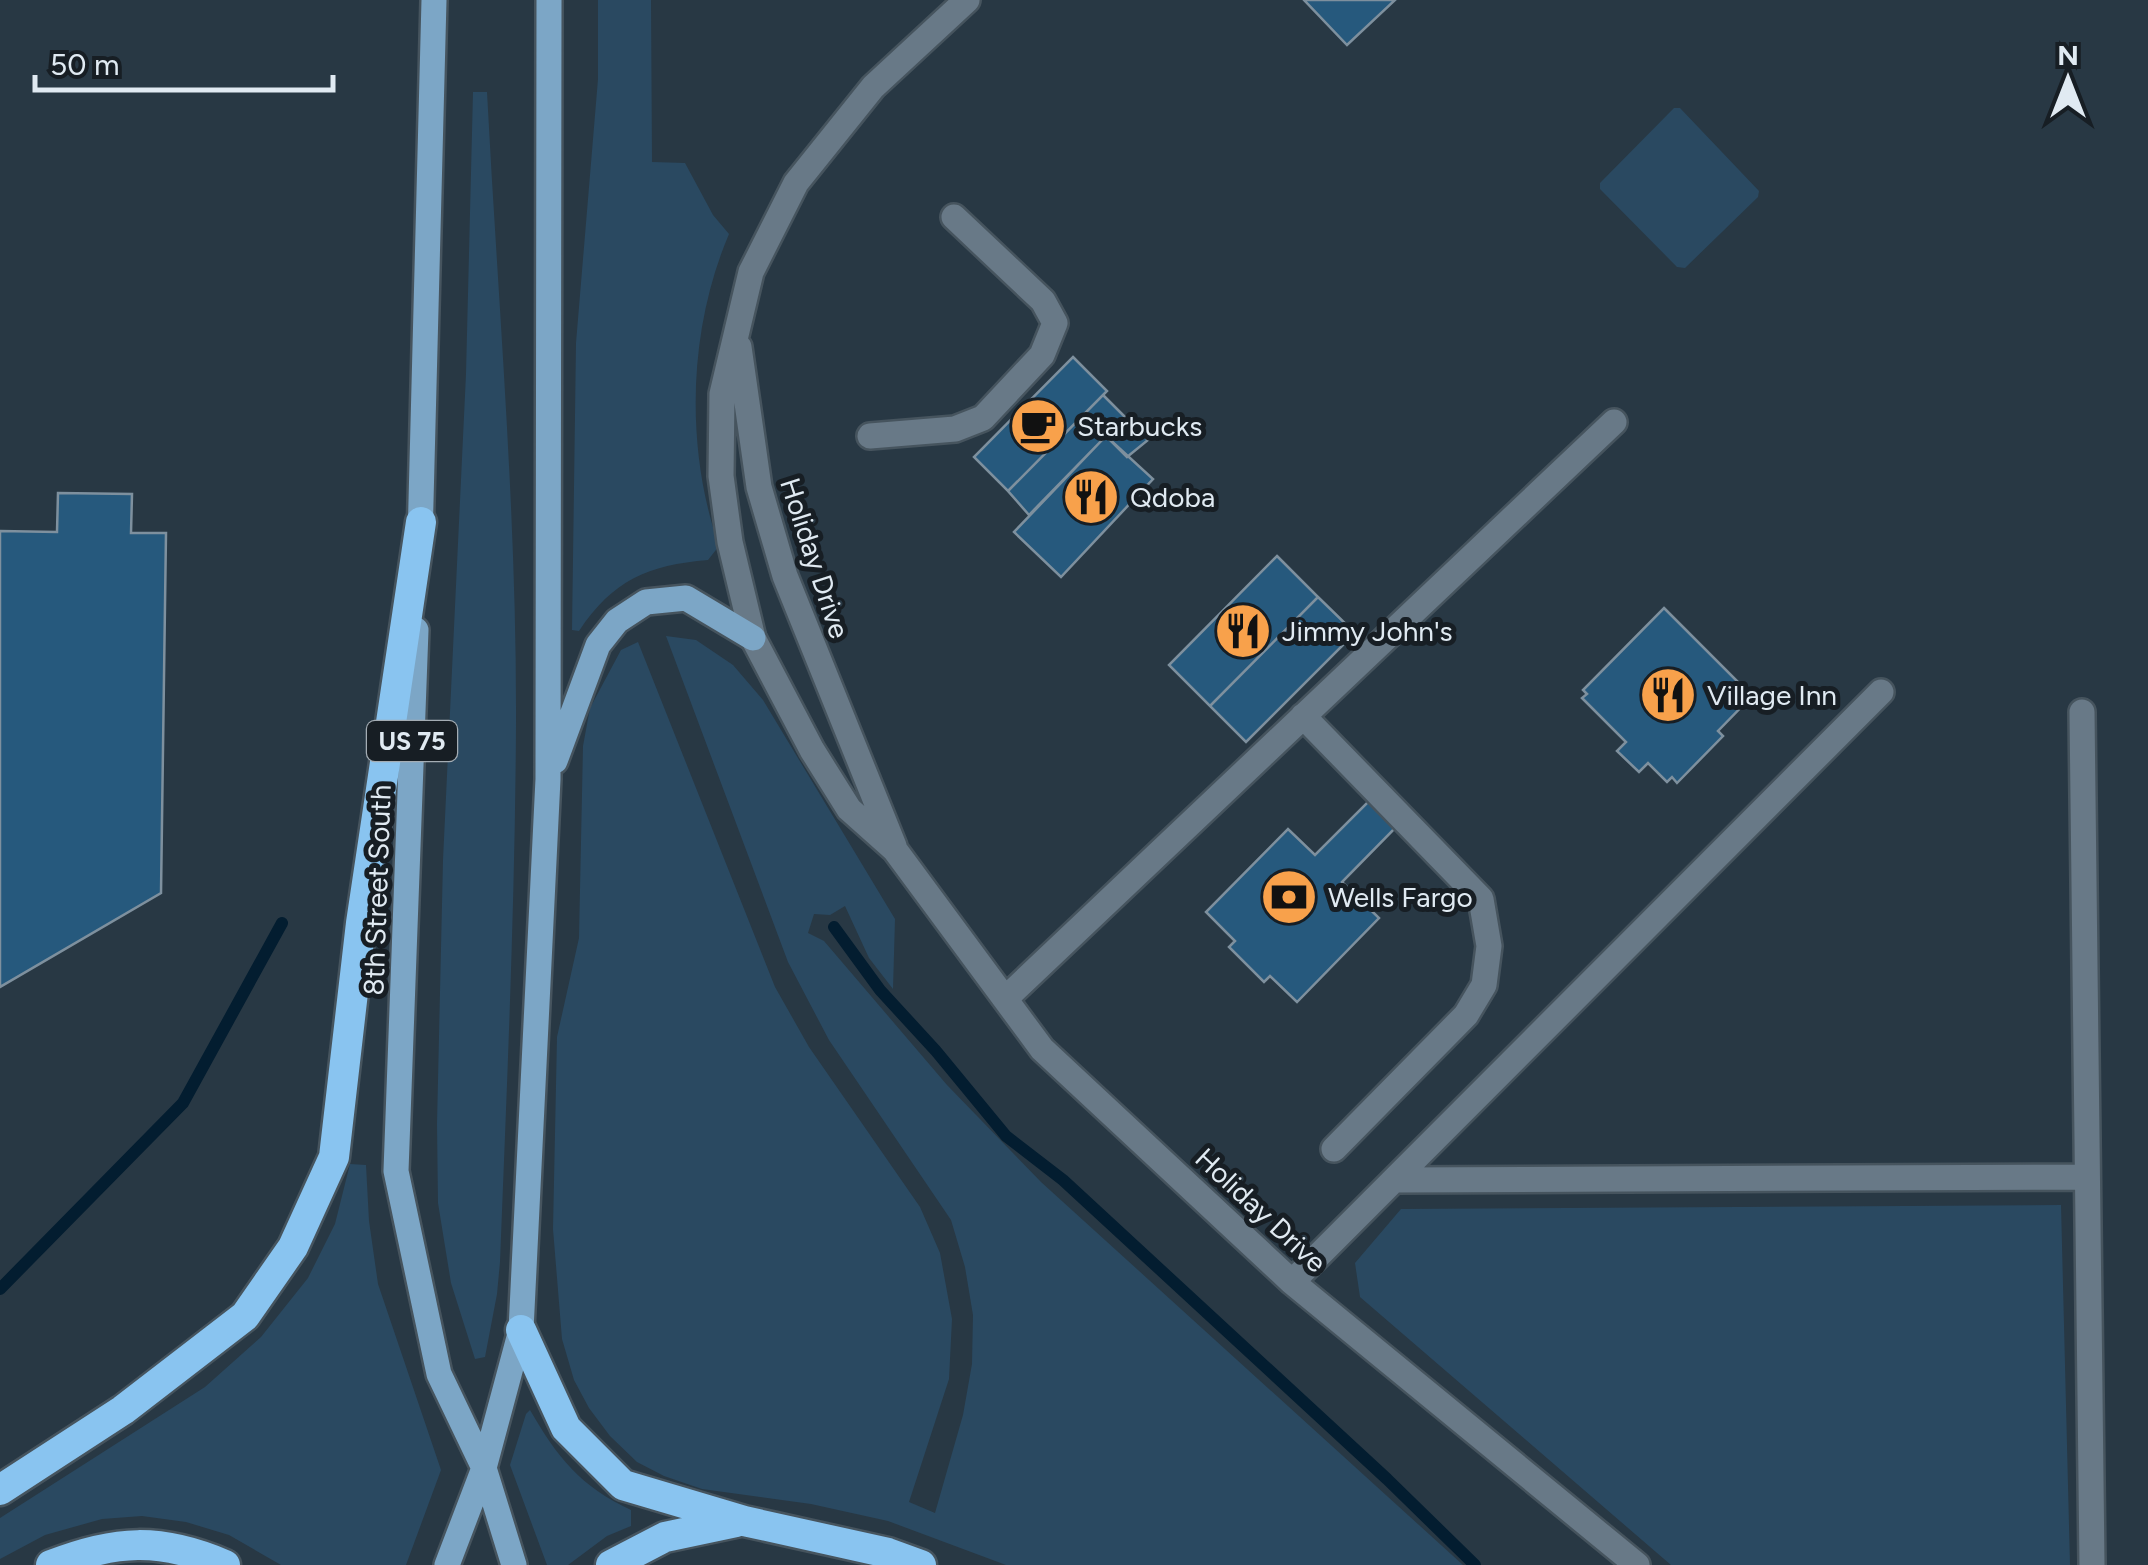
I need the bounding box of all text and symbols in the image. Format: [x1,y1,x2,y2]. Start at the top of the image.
scale bar [35,30,332,92]
north arrow [2018,30,2118,130]
text: N [2057,38,2079,72]
text: 50 m [50,46,119,83]
cafe icon: Starbucks [1008,396,1068,456]
place label: Starbucks [1077,409,1202,443]
restaurant icon: Qdoba [1061,467,1121,527]
street label: Holiday Drive [773,473,857,643]
place label: Qdoba [1130,480,1215,514]
restaurant icon: Jimmy John's [1213,601,1273,661]
place label: Jimmy John's [1282,614,1453,648]
restaurant icon: Village Inn [1638,665,1698,725]
place label: Village Inn [1707,678,1837,712]
road number: US 75 [367,721,457,761]
street label: 8th Street South [356,784,398,996]
bank icon: Wells Fargo [1259,867,1319,927]
place label: Wells Fargo [1328,880,1473,914]
street label: Holiday Drive [1188,1141,1334,1279]

